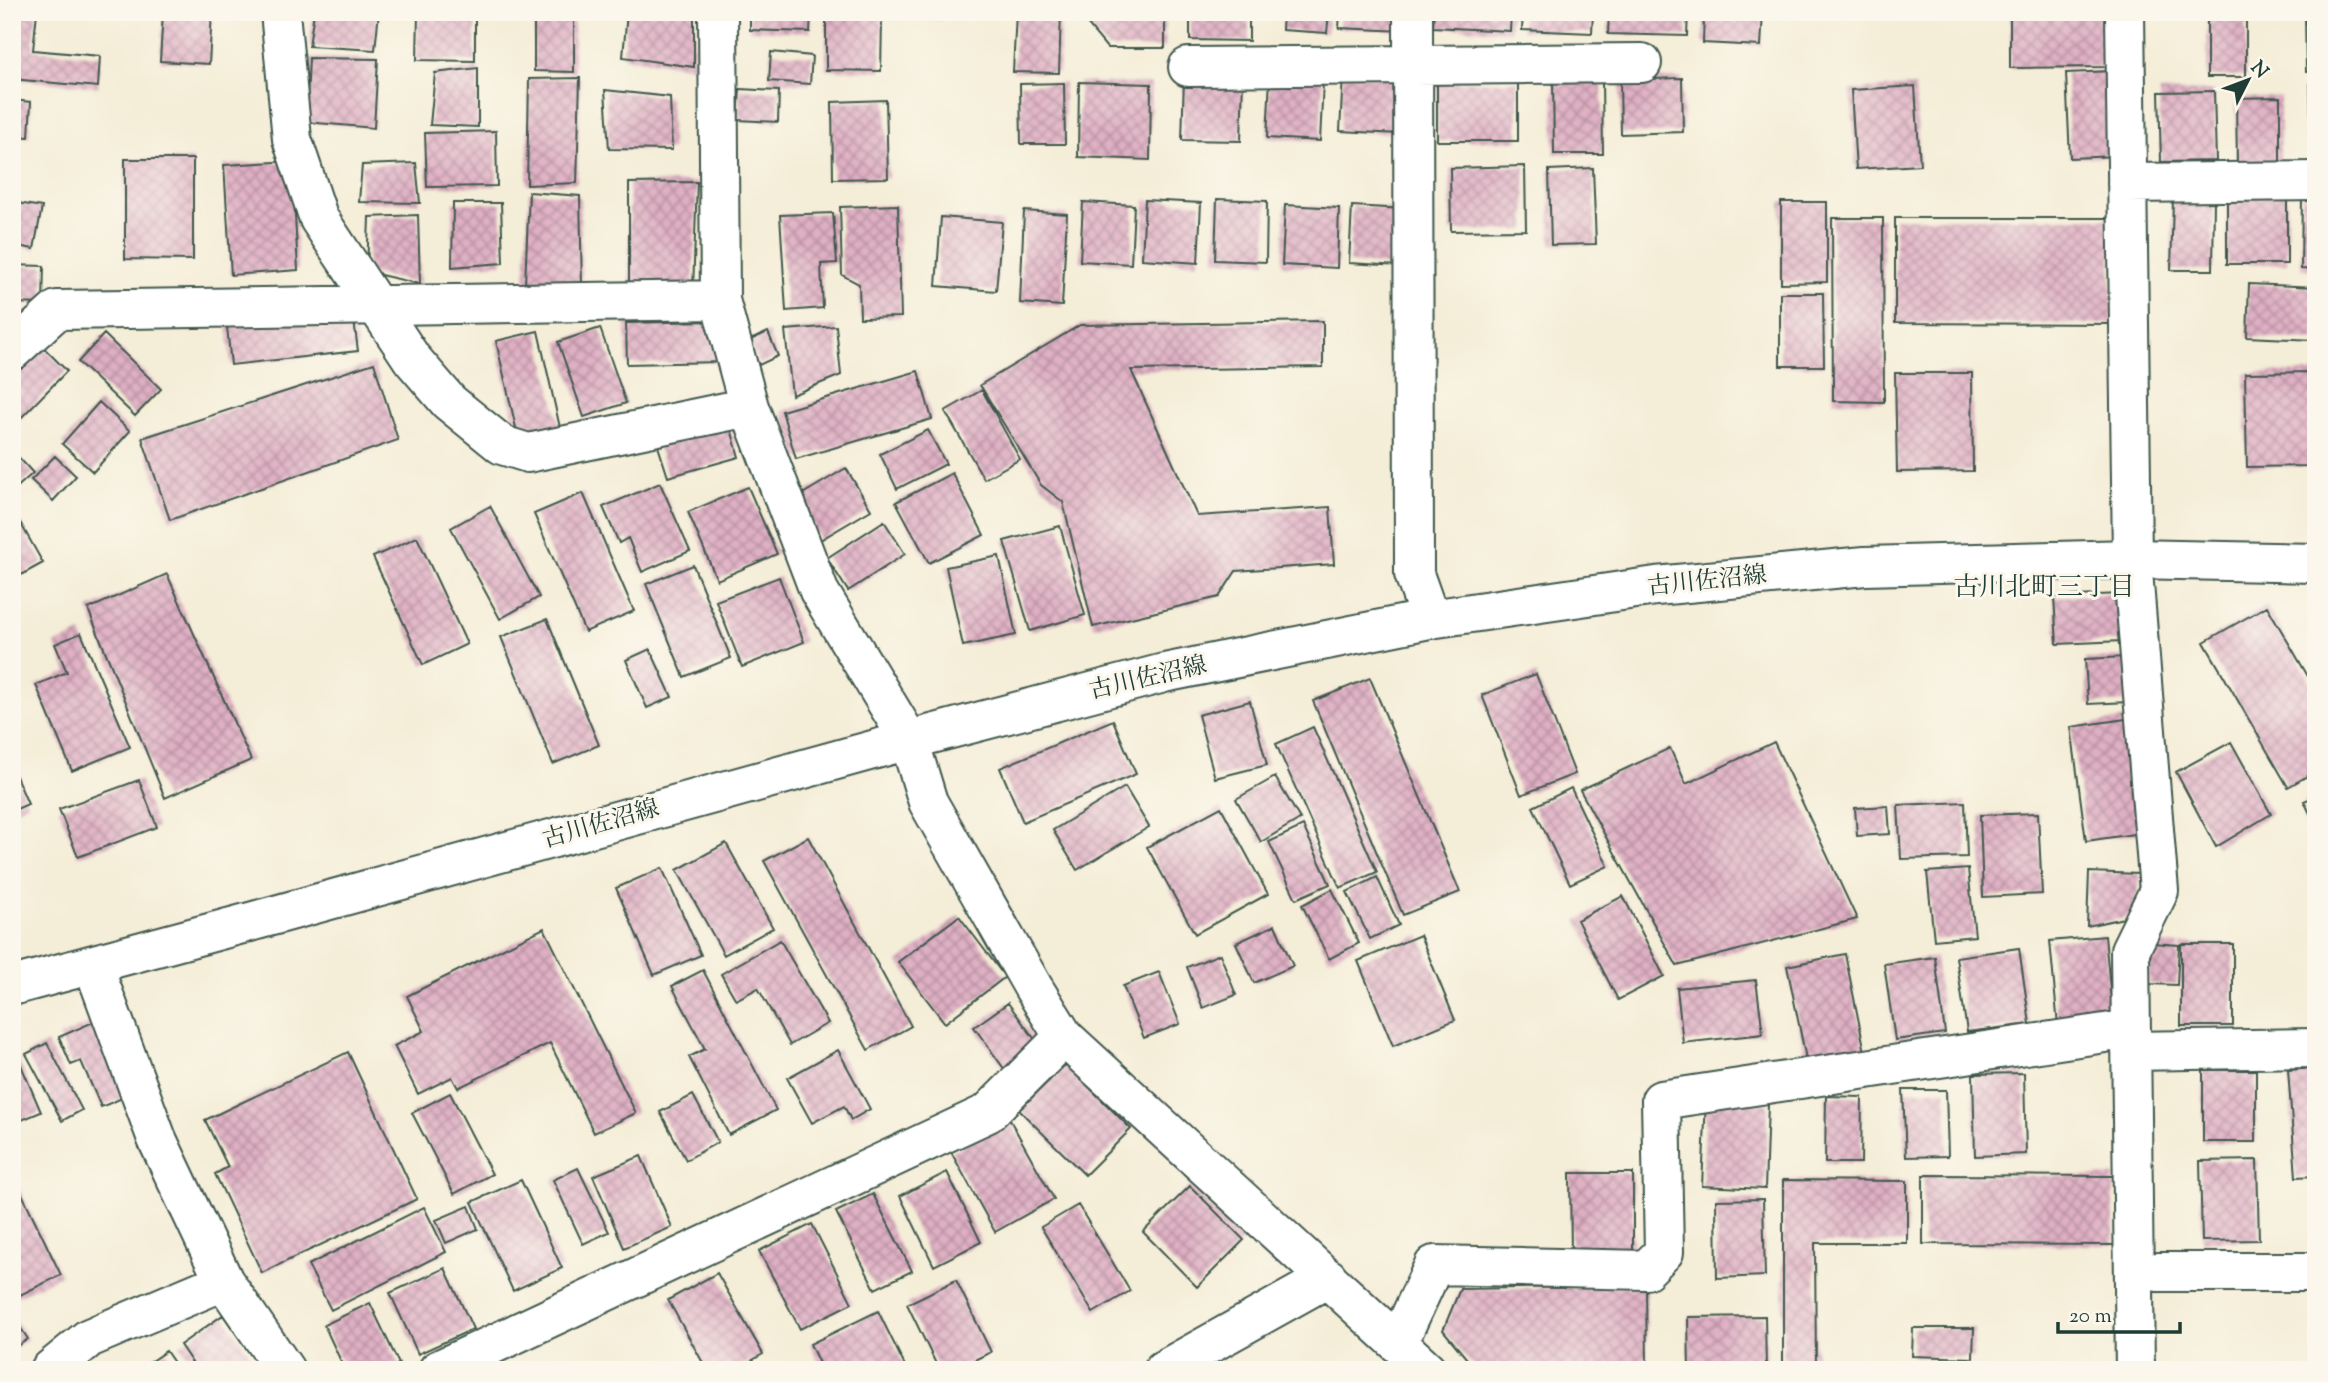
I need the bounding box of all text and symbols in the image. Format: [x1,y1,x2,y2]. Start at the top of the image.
north arrow [2212,46,2282,116]
text: N [2244,56,2274,85]
street label: 古川佐沼線 [1646,559,1768,605]
district label: 古川北町三丁目 [1953,570,2135,607]
street label: 古川佐沼線 [1086,649,1210,709]
street label: 古川佐沼線 [539,792,663,858]
scale bar [2058,1291,2181,1335]
text: 20 m [2069,1302,2112,1332]

